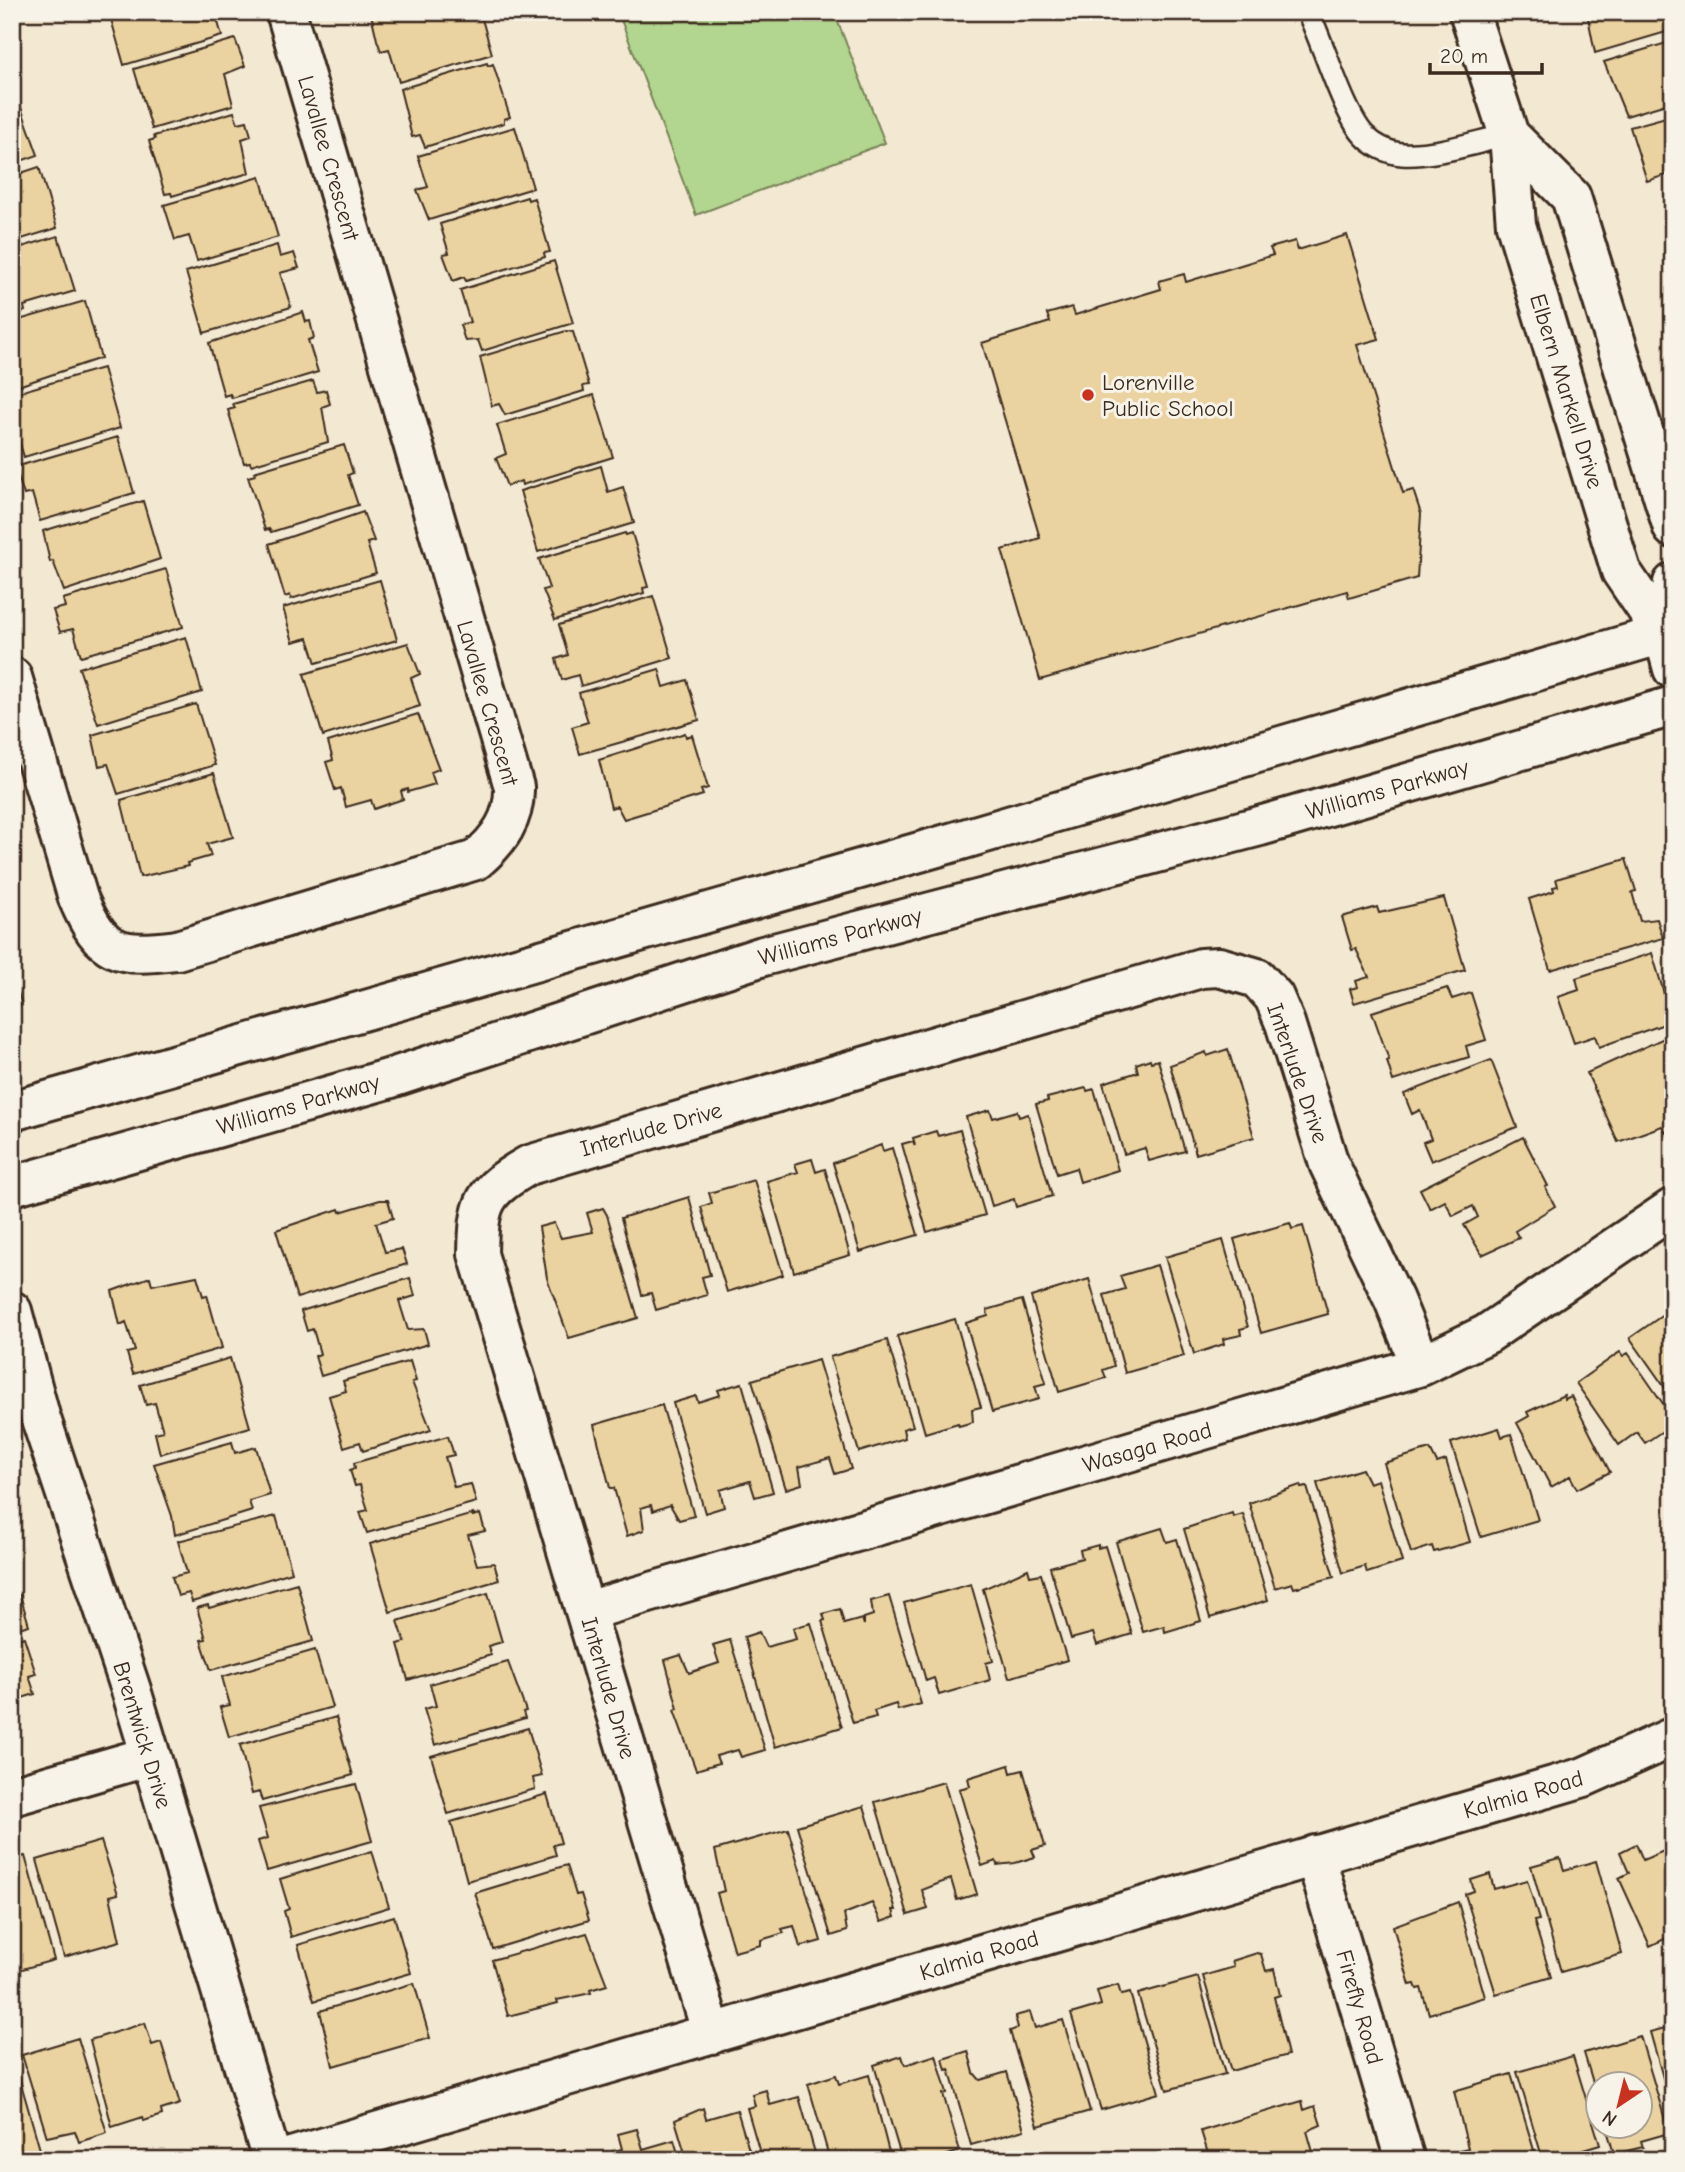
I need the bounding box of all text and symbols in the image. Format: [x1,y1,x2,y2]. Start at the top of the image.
scale bar [1430,32,1542,76]
text: 20 m [1440,44,1488,68]
street label: Lavallee Crescent [292,72,365,245]
street label: Elbern Markell Drive [1524,291,1609,492]
place label: Lorenville Public School [1102,369,1233,422]
marker: Lorenville Public School [1080,387,1096,403]
street label: Lavallee Crescent [451,617,524,790]
street label: Williams Parkway [1303,753,1472,826]
street label: Williams Parkway [755,902,926,971]
street label: Interlude Drive [1261,1000,1334,1147]
street label: Williams Parkway [214,1068,383,1141]
street label: Interlude Drive [577,1096,725,1163]
street label: Wasaga Road [1079,1416,1215,1479]
street label: Interlude Drive [575,1614,642,1762]
street label: Brentwick Drive [107,1658,178,1812]
street label: Kalmia Road [1460,1765,1586,1824]
street label: Kalmia Road [916,1925,1042,1986]
street label: Firefly Road [1330,1947,1389,2067]
north arrow [1584,2070,1654,2140]
text: N [1598,2106,1621,2131]

